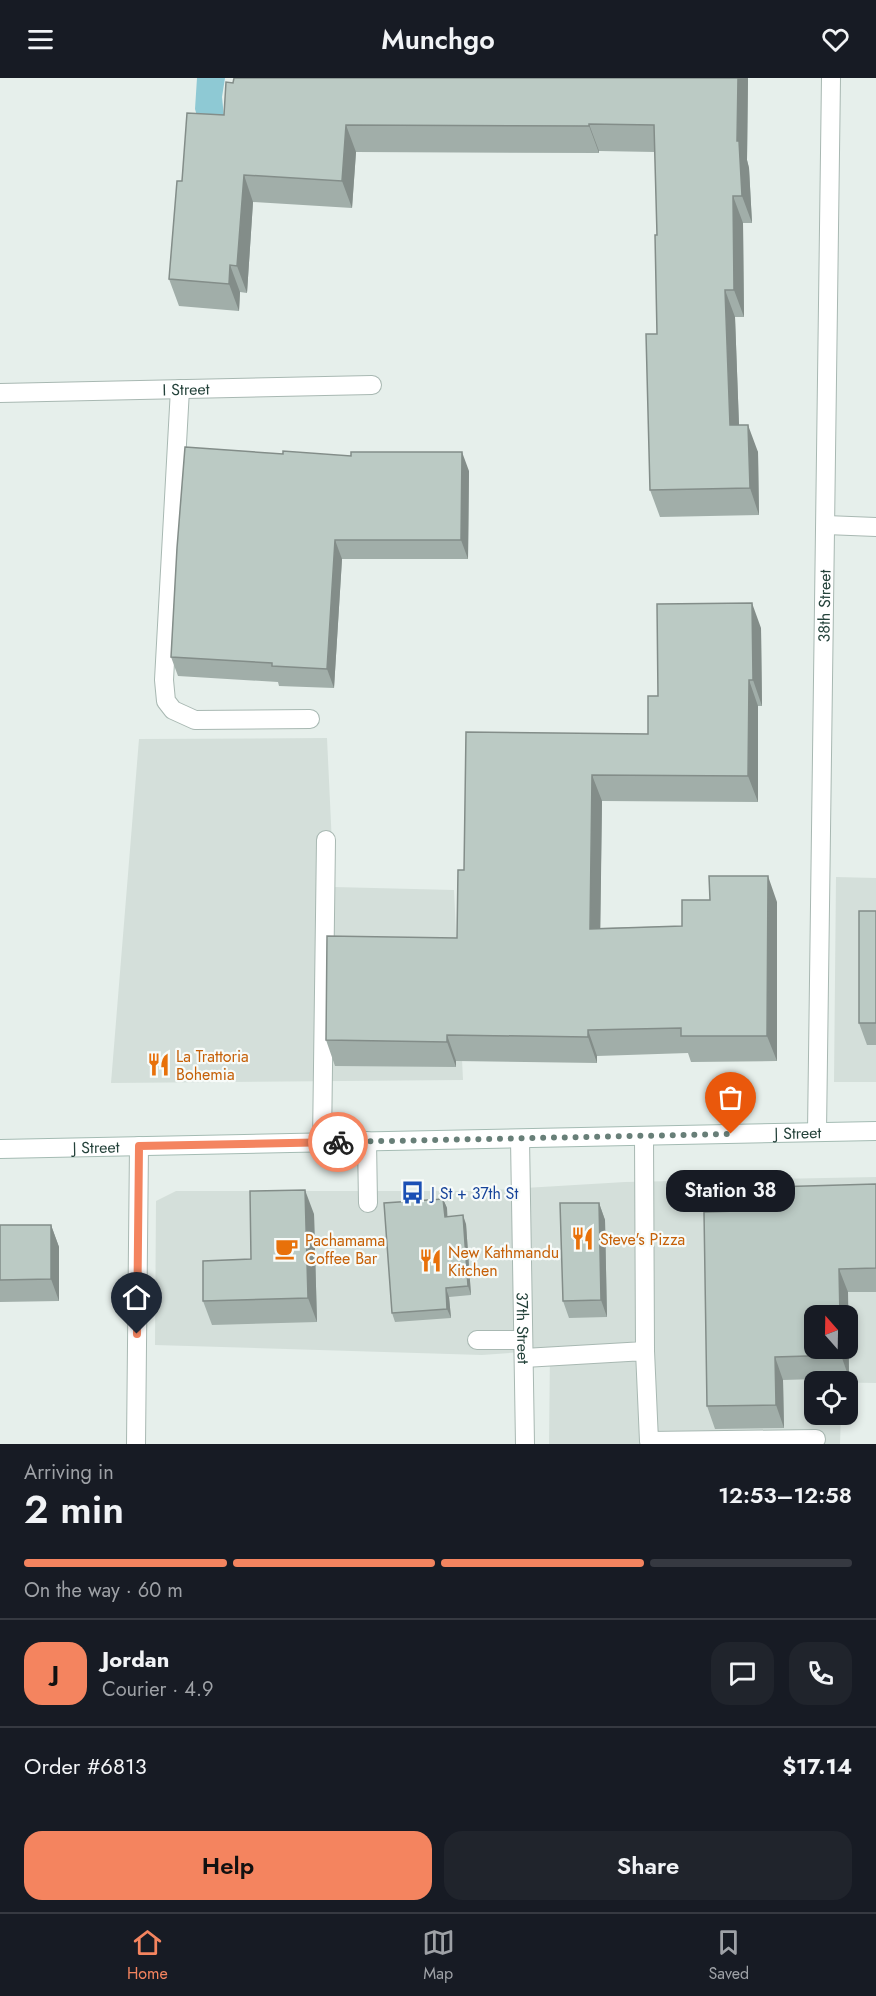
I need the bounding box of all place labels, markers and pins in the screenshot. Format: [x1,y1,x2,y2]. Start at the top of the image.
place label: La Trattoria Bohemia [176,1045,249,1086]
restaurant icon: La Trattoria Bohemia [145,1052,171,1078]
pin [705,1072,756,1134]
callout: Station 38 [666,1170,795,1212]
bus stop icon: J St + 37th St [400,1180,426,1206]
place label: J St + 37th St [429,1182,518,1205]
restaurant icon: Steve's Pizza [569,1226,595,1252]
place label: Steve's Pizza [600,1228,685,1251]
place label: Pachamama Coffee Bar [305,1229,385,1270]
cafe icon: Pachamama Coffee Bar [274,1236,300,1262]
place label: New Kathmandu Kitchen [448,1241,559,1282]
restaurant icon: New Kathmandu Kitchen [417,1248,443,1274]
pin [111,1272,162,1334]

